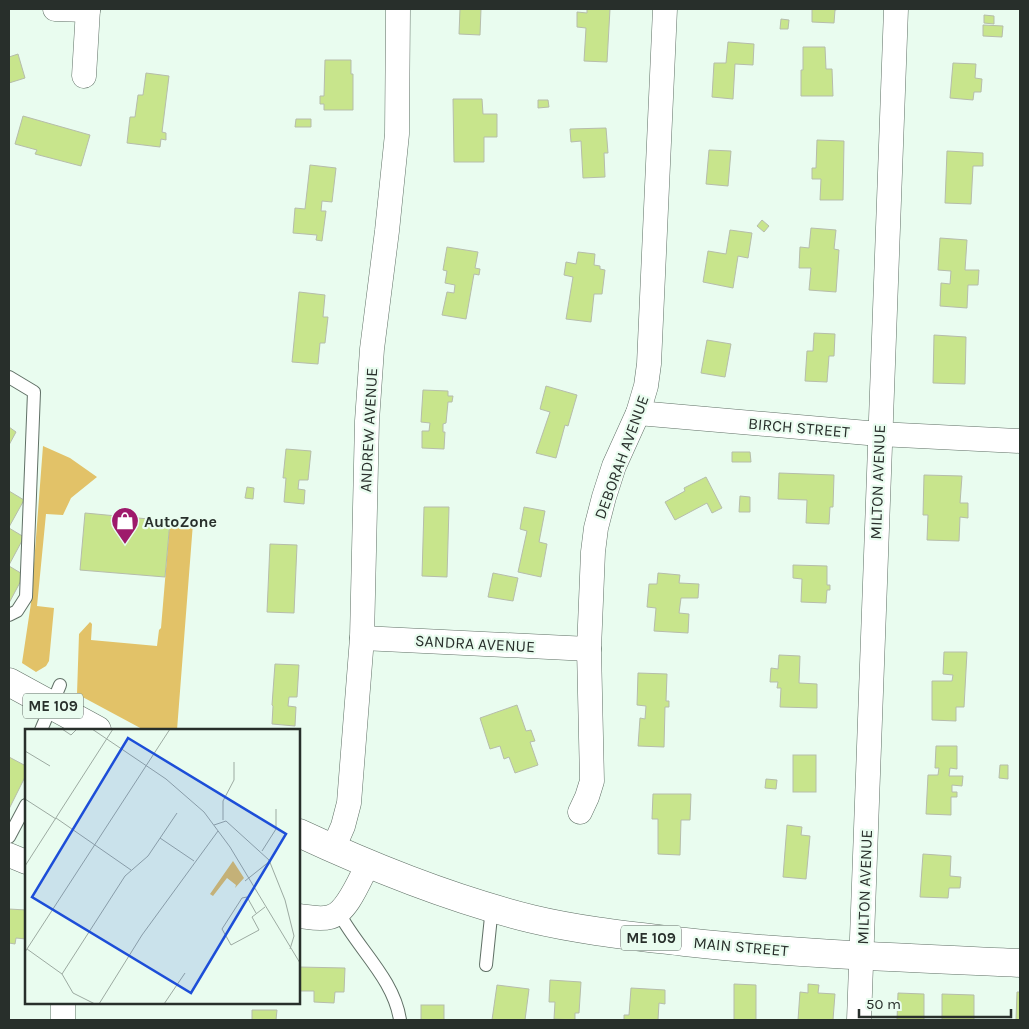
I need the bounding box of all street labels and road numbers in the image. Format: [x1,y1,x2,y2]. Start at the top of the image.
street label: ANDREW AVENUE [356,367,381,493]
street label: DEBORAH AVENUE [590,393,653,522]
street label: BIRCH STREET [747,414,851,441]
street label: MILTON AVENUE [866,424,889,540]
street label: SANDRA AVENUE [414,631,536,656]
road number: ME 109 [23,694,83,718]
street label: MILTON AVENUE [853,829,876,945]
road number: ME 109 [621,926,681,950]
street label: MAIN STREET [693,933,789,960]

